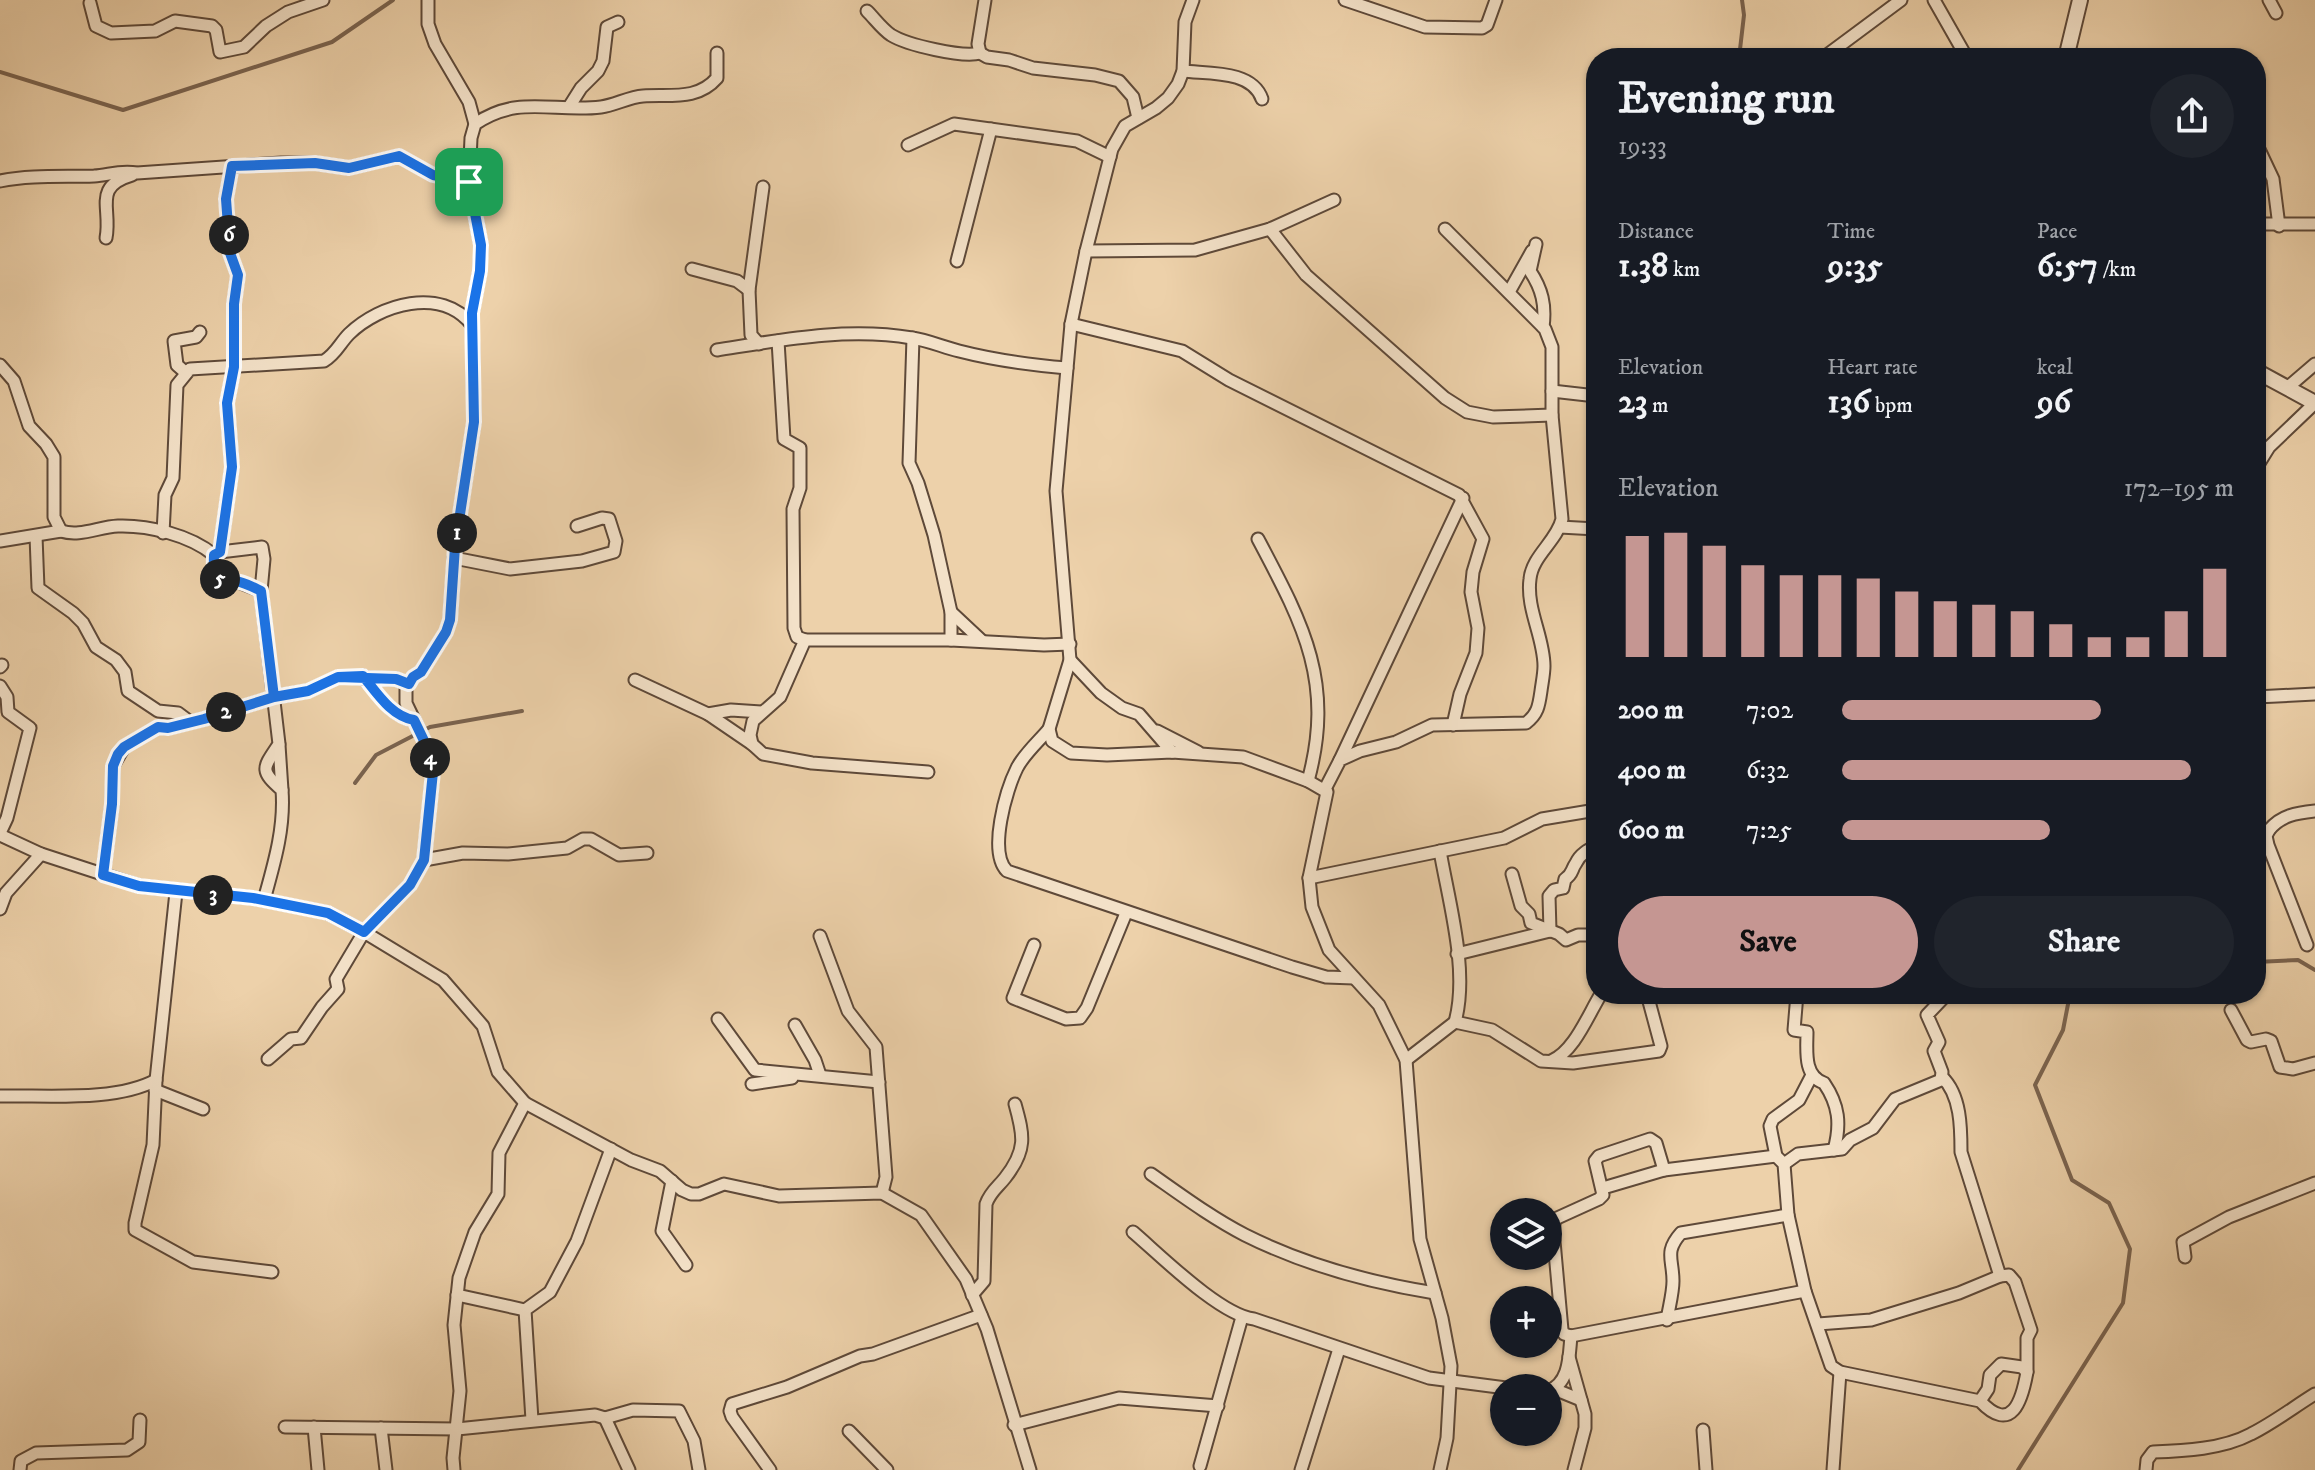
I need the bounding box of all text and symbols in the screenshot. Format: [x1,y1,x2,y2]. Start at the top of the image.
text: Evening run [1618,72,1835,127]
button: share [2150,74,2234,158]
text: 19:33 [1618,130,1667,163]
pin [435,148,503,216]
icon: arrive [447,160,491,204]
pin: 6 [209,215,249,255]
text: Distance [1618,218,1694,245]
text: Time [1827,218,1875,245]
text: Pace [2037,218,2077,245]
text: 6 [223,221,235,248]
text: 1.38 [1618,245,1668,287]
text: 9:35 [1827,245,1883,287]
text: 6:57 [2037,245,2098,287]
text: km [1668,256,1700,283]
text: /km [2098,256,2136,283]
text: Elevation [1618,354,1703,381]
text: Heart rate [1827,354,1918,381]
text: kcal [2037,354,2073,381]
text: 23 [1618,381,1647,423]
text: 136 [1827,381,1870,423]
text: 96 [2037,381,2071,423]
text: m [1647,392,1669,419]
text: bpm [1870,392,1913,419]
text: Elevation [1618,472,1719,505]
text: 172–195 m [2124,472,2234,505]
pin: 1 [437,513,477,553]
text: 1 [453,519,461,546]
pin: 5 [200,559,240,599]
text: 5 [215,565,225,592]
pin: 2 [206,692,246,732]
text: 200 m [1618,694,1684,727]
text: 7:02 [1746,694,1793,727]
text: 2 [221,698,231,725]
pin: 4 [410,738,450,778]
text: 4 [424,744,436,771]
text: 400 m [1618,754,1686,787]
text: 6:32 [1746,754,1789,787]
text: 600 m [1618,814,1685,847]
text: 7:25 [1746,814,1792,847]
pin: 3 [193,875,233,915]
text: 3 [209,881,217,908]
button: Save [1618,896,1918,988]
button: Share [1934,896,2234,988]
map controls [1490,1198,1562,1446]
button: layers [1490,1198,1562,1270]
button: + [1490,1286,1562,1358]
button: − [1490,1374,1562,1446]

